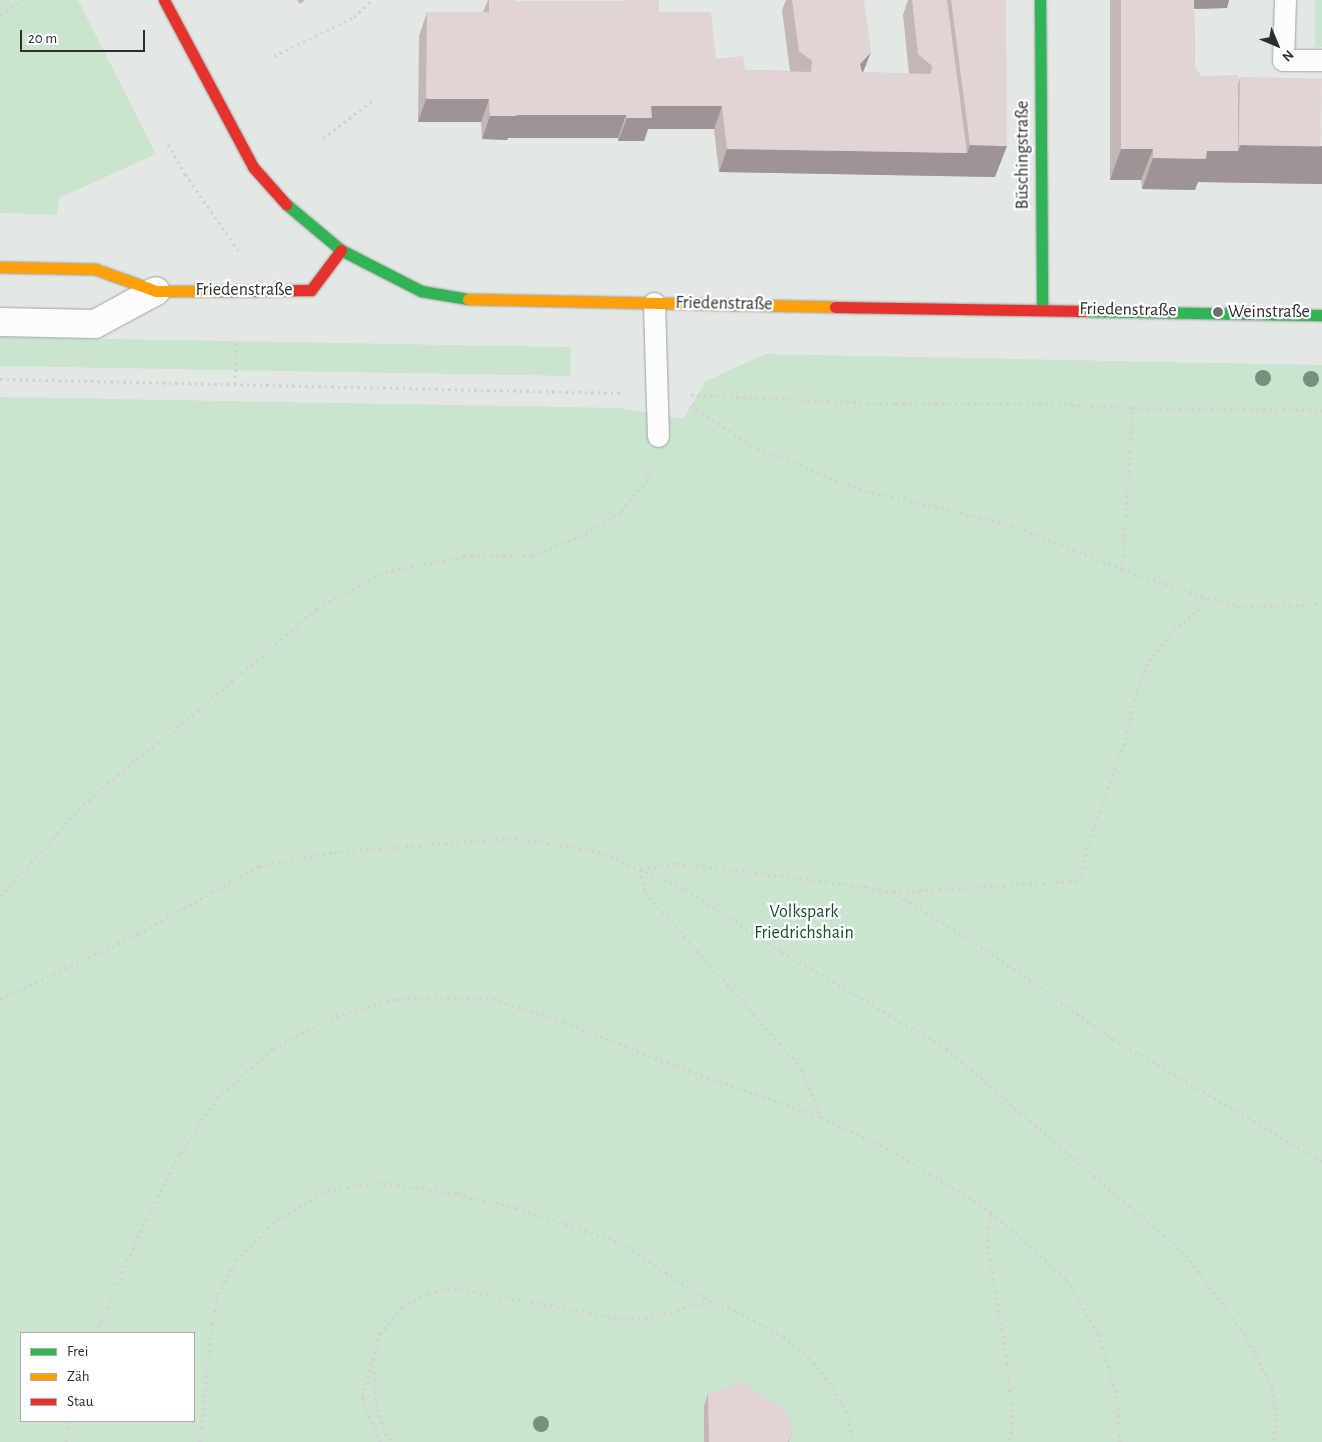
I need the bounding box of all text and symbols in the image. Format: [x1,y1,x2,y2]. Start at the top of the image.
scale bar [22,20,148,52]
north arrow [1252,20,1302,70]
text: 20 m [28,31,57,46]
text: N [1279,47,1296,64]
street label: Büschingstraße [1012,101,1034,209]
street label: Friedenstraße [195,279,293,301]
street label: Friedenstraße [675,292,773,316]
street label: Friedenstraße [1079,298,1177,322]
place label: Weinstraße [1228,301,1310,323]
marker: Weinstraße [1212,306,1224,318]
park label: Volkspark Friedrichshain [754,902,854,944]
legend [20,1332,195,1422]
text: Frei [67,1344,88,1359]
text: Zäh [67,1369,90,1384]
text: Stau [67,1394,93,1409]

